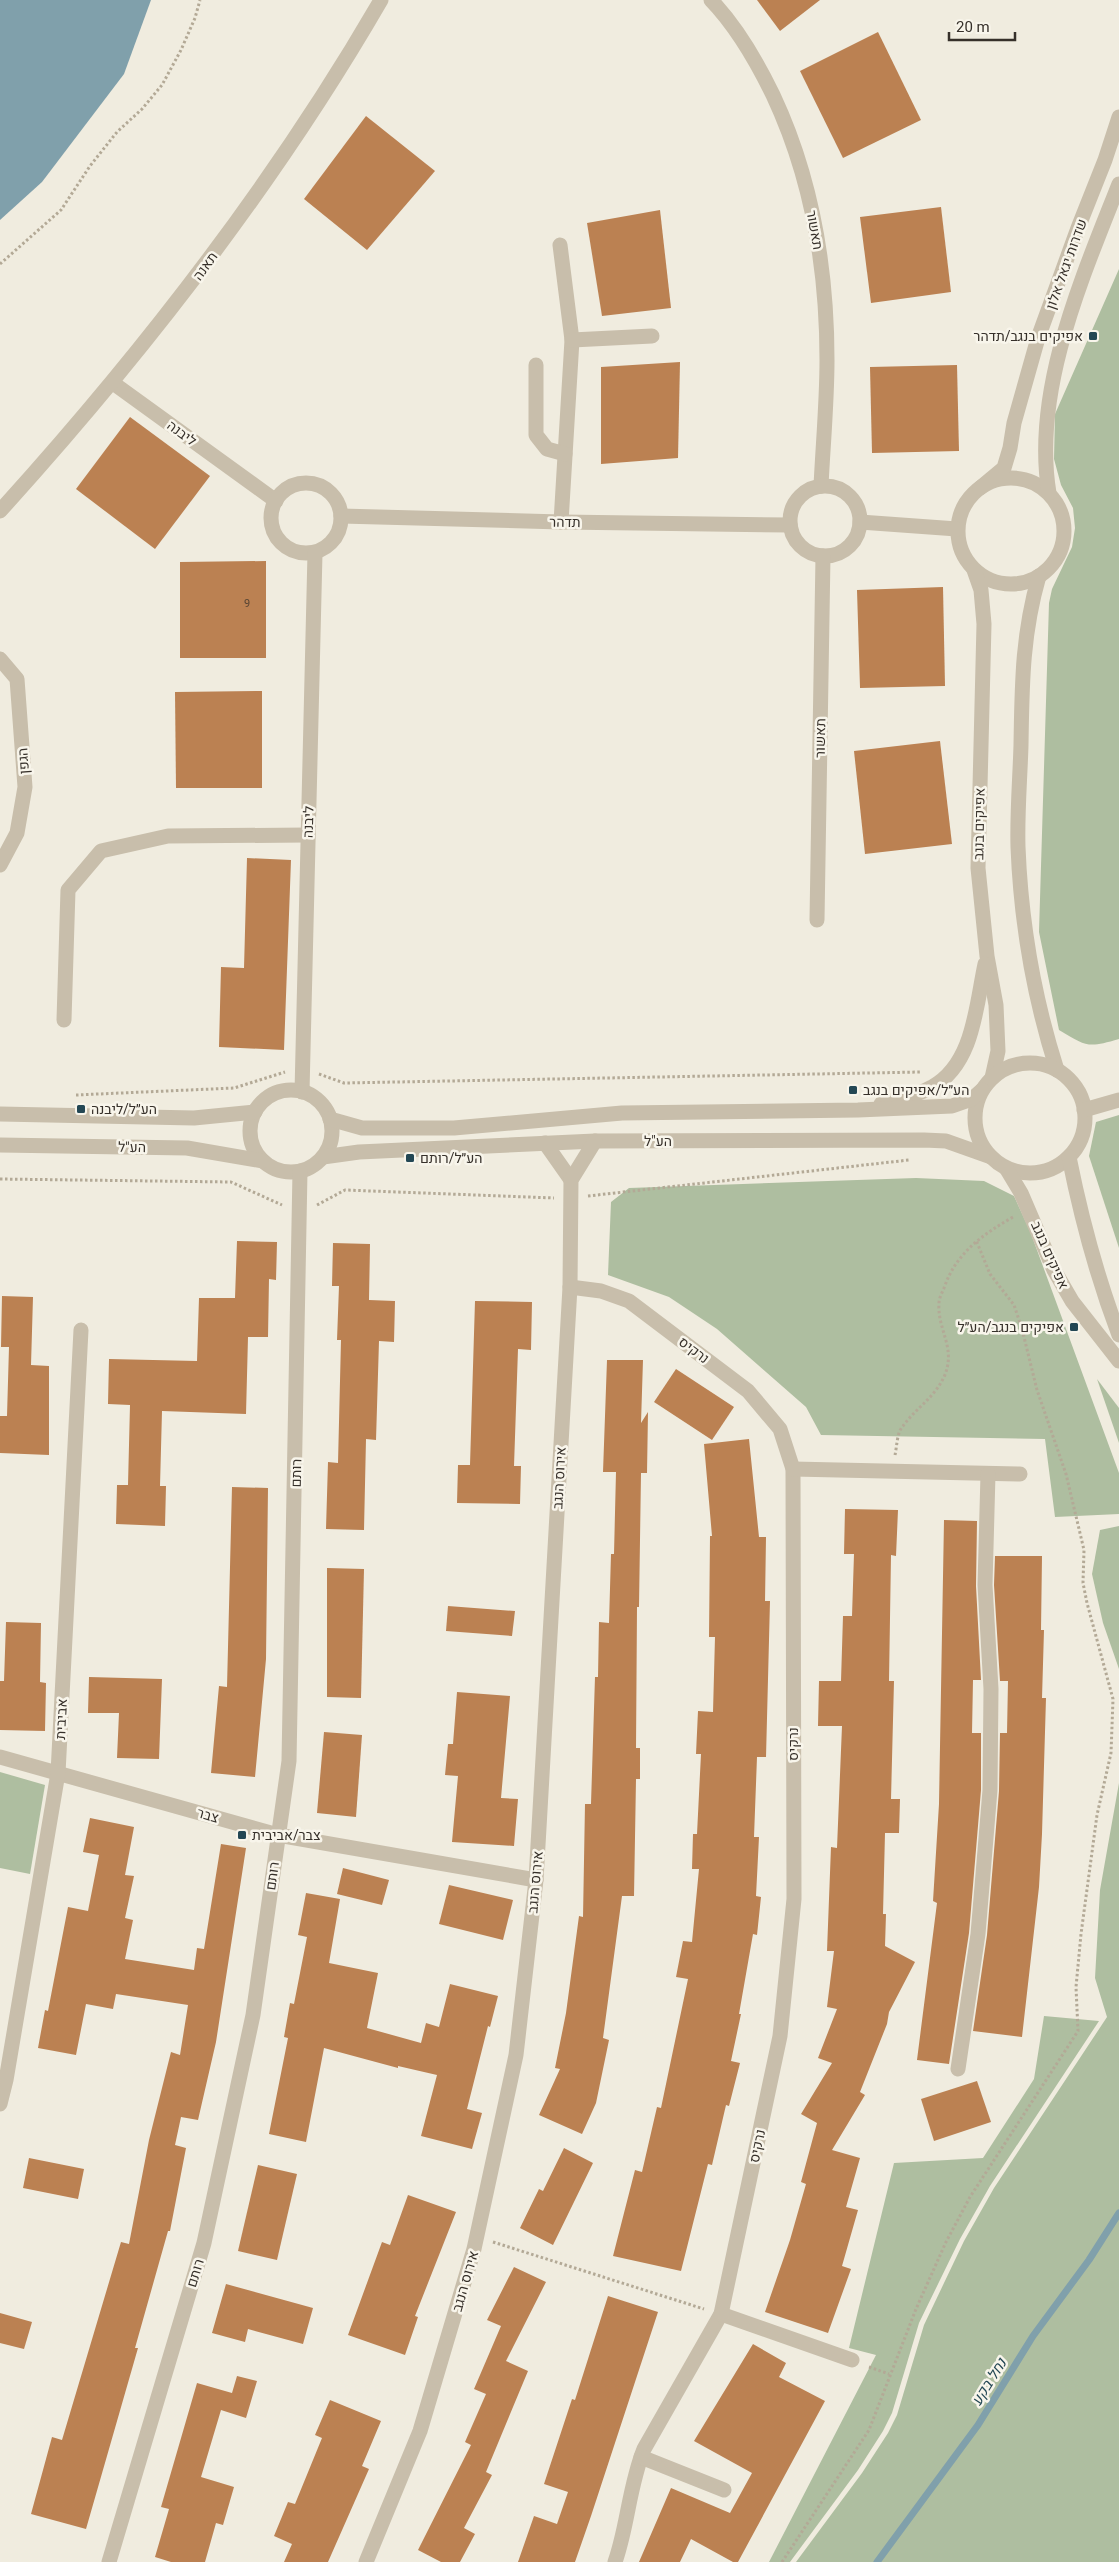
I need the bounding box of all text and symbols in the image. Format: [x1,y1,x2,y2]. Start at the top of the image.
scale bar [949,10,1015,42]
text: 20 m [956,18,990,36]
street label: תאשור [804,209,826,251]
street label: שדרות יגאל אלון [1042,217,1090,311]
street label: תאנה [189,249,221,283]
place label: אפיקים בנגב/תדהר [974,328,1083,344]
marker: אפיקים בנגב/תדהר [1087,330,1099,342]
street label: ליבנה [164,417,200,449]
street label: תדהר [549,514,581,530]
house number: 9 [244,597,250,610]
street label: תאשור [812,718,828,758]
street label: הגפן [14,747,32,775]
street label: אפיקים בנגב [970,788,988,860]
street label: ליבנה [299,806,317,838]
place label: הע״ל/אפיקים בנגב [863,1082,969,1098]
marker: הע״ל/אפיקים בנגב [847,1084,859,1096]
place label: הע״ל/ליבנה [91,1101,157,1117]
marker: הע״ל/ליבנה [75,1103,87,1115]
street label: הע"ל [644,1133,672,1149]
street label: הע"ל [118,1139,146,1155]
place label: הע״ל/רותם [420,1150,483,1166]
marker: הע״ל/רותם [404,1152,416,1164]
street label: אפיקים בנגב [1028,1219,1072,1291]
place label: אפיקים בנגב/הע״ל [958,1319,1064,1335]
marker: אפיקים בנגב/הע״ל [1068,1321,1080,1333]
street label: נרקיס [676,1333,712,1367]
street label: אירוס הנגב [549,1446,569,1510]
street label: רותם [288,1459,304,1487]
street label: אביבית [52,1698,70,1740]
street label: נרקיס [785,1727,801,1761]
street label: צבר [195,1804,221,1826]
place label: צבר/אביבית [252,1827,321,1843]
marker: צבר/אביבית [236,1829,248,1841]
street label: אירוס הנגב [524,1850,546,1914]
street label: רותם [262,1861,282,1891]
street label: נרקיס [746,2128,768,2164]
street label: אירוס הנגב [449,2249,481,2313]
street label: רותם [183,2257,207,2289]
water label: נחל בקע [968,2354,1011,2409]

